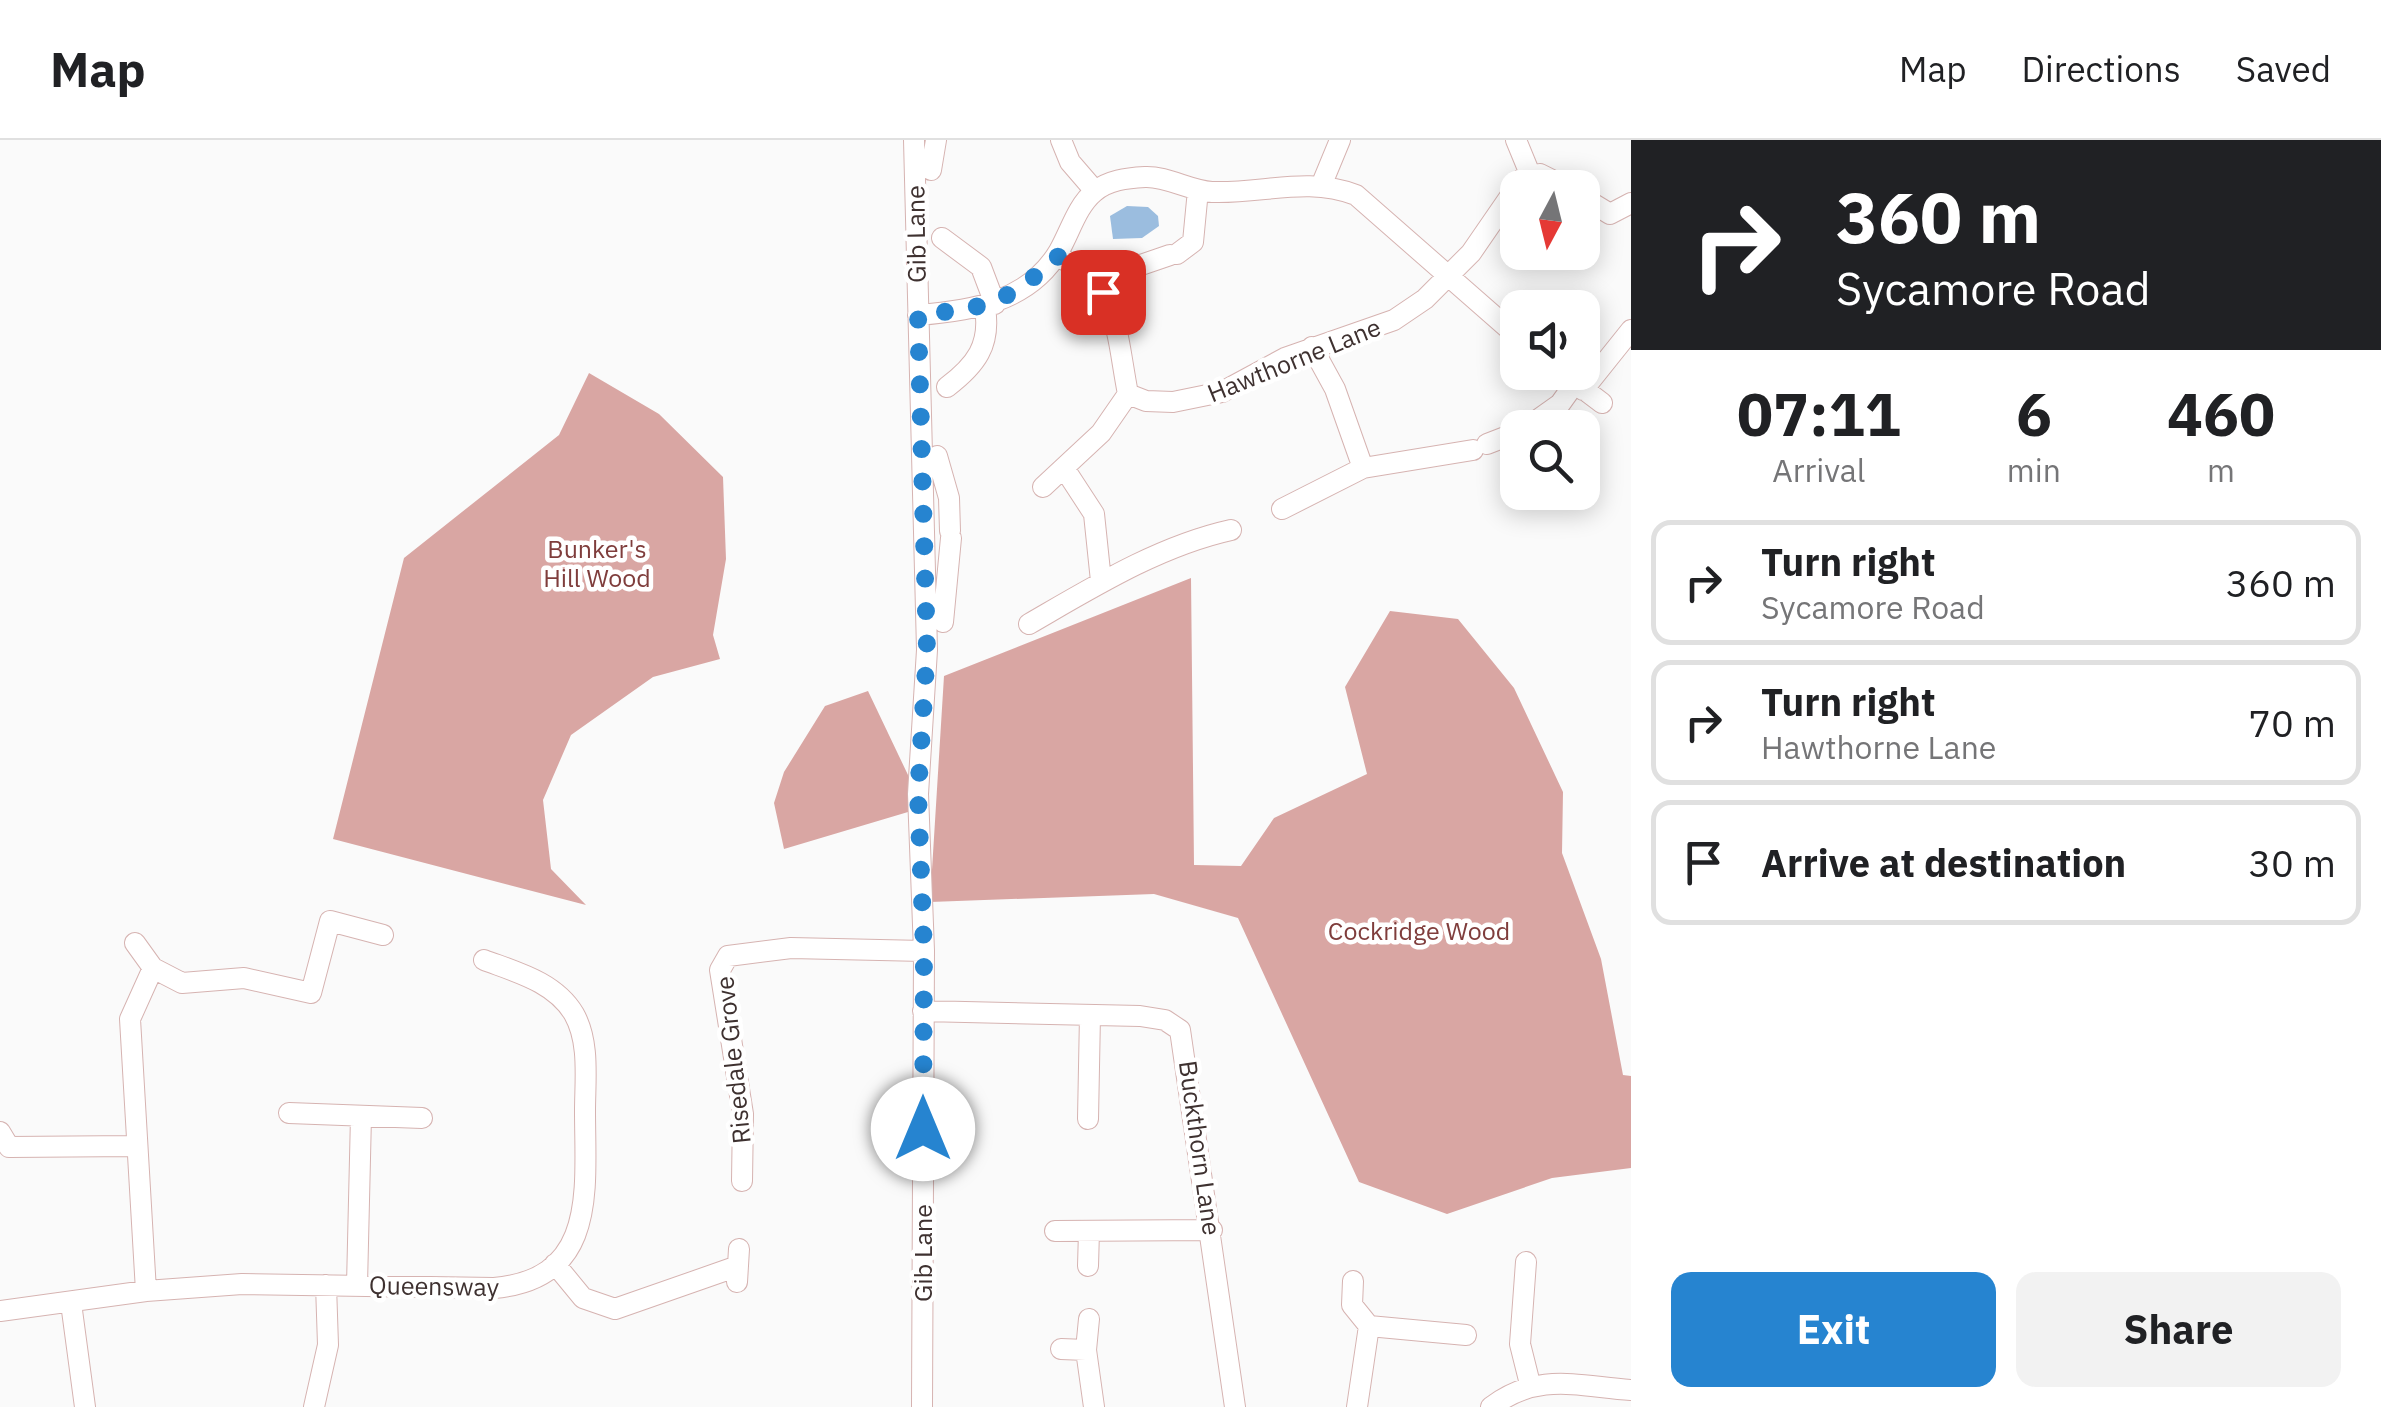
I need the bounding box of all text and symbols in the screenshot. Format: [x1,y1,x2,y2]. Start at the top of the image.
text: Map [50,38,146,100]
text: Map [1899,46,1967,92]
text: Directions [2022,46,2181,92]
text: Saved [2236,46,2331,92]
north arrow [1500,170,1600,270]
map controls [1500,170,1600,510]
text: 360 m [1836,171,2041,262]
icon: right [1671,180,1801,310]
street label: Gib Lane [898,185,933,283]
pin [1061,250,1146,335]
text: Sycamore Road [1836,259,2151,317]
icon: arrive [1076,265,1131,320]
button: sound [1500,290,1600,390]
street label: Hawthorne Lane [1202,310,1385,409]
text: 07:11 [1737,374,1901,453]
text: 6 [2016,374,2052,453]
text: 460 [2167,374,2275,453]
button: search [1500,410,1600,510]
text: Arrival [1772,449,1866,491]
text: min [2007,449,2061,491]
text: m [2207,449,2235,491]
park label: Bunker's Hill Wood [543,532,651,594]
text: Turn right [1761,537,1936,586]
icon: right [1676,555,1731,610]
text: 360 m [2225,558,2336,607]
text: Sycamore Road [1761,586,1985,628]
text: Turn right [1761,677,1936,726]
icon: right [1676,695,1731,750]
text: 70 m [2248,698,2336,747]
text: Hawthorne Lane [1761,726,1996,768]
icon: arrive [1676,835,1731,890]
text: Arrive at destination [1761,838,2126,887]
text: 30 m [2248,838,2336,887]
park label: Cockridge Wood [1328,914,1510,947]
street label: Risedale Grove [707,975,758,1146]
street label: Buckthorn Lane [1172,1058,1229,1237]
position arrow [871,1077,975,1181]
street label: Gib Lane [906,1204,939,1302]
street label: Queensway [369,1268,500,1303]
button: Exit [1671,1272,1996,1387]
button: Share [2016,1272,2341,1387]

